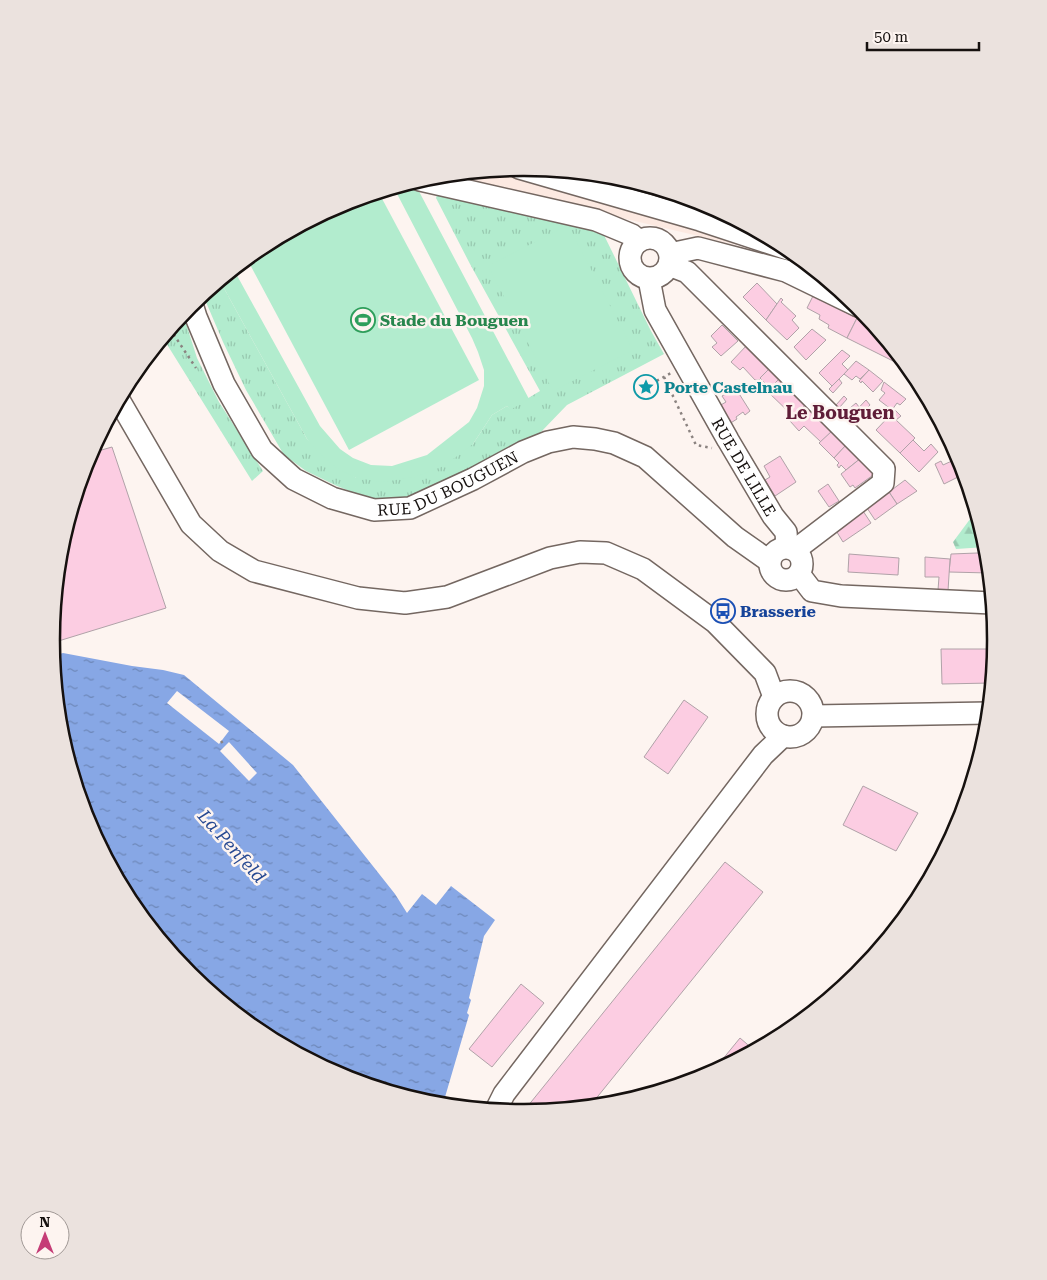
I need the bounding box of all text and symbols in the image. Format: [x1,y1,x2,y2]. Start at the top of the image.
scale bar [867,20,980,52]
text: 50 m [874,28,909,46]
sports icon: Stade du Bouguen [350,307,376,333]
place label: Stade du Bouguen [380,311,529,330]
place icon: Porte Castelnau [633,374,659,400]
place label: Porte Castelnau [664,378,793,397]
district label: Le Bouguen [785,402,895,423]
street label: RUE DE LILLE [708,414,780,519]
street label: RUE DU BOUGUEN [377,447,522,519]
bus stop icon: Brasserie [710,598,736,624]
place label: Brasserie [740,602,816,621]
water label: La Penfeld [193,805,270,887]
north arrow [20,1210,70,1260]
text: N [40,1214,51,1230]

